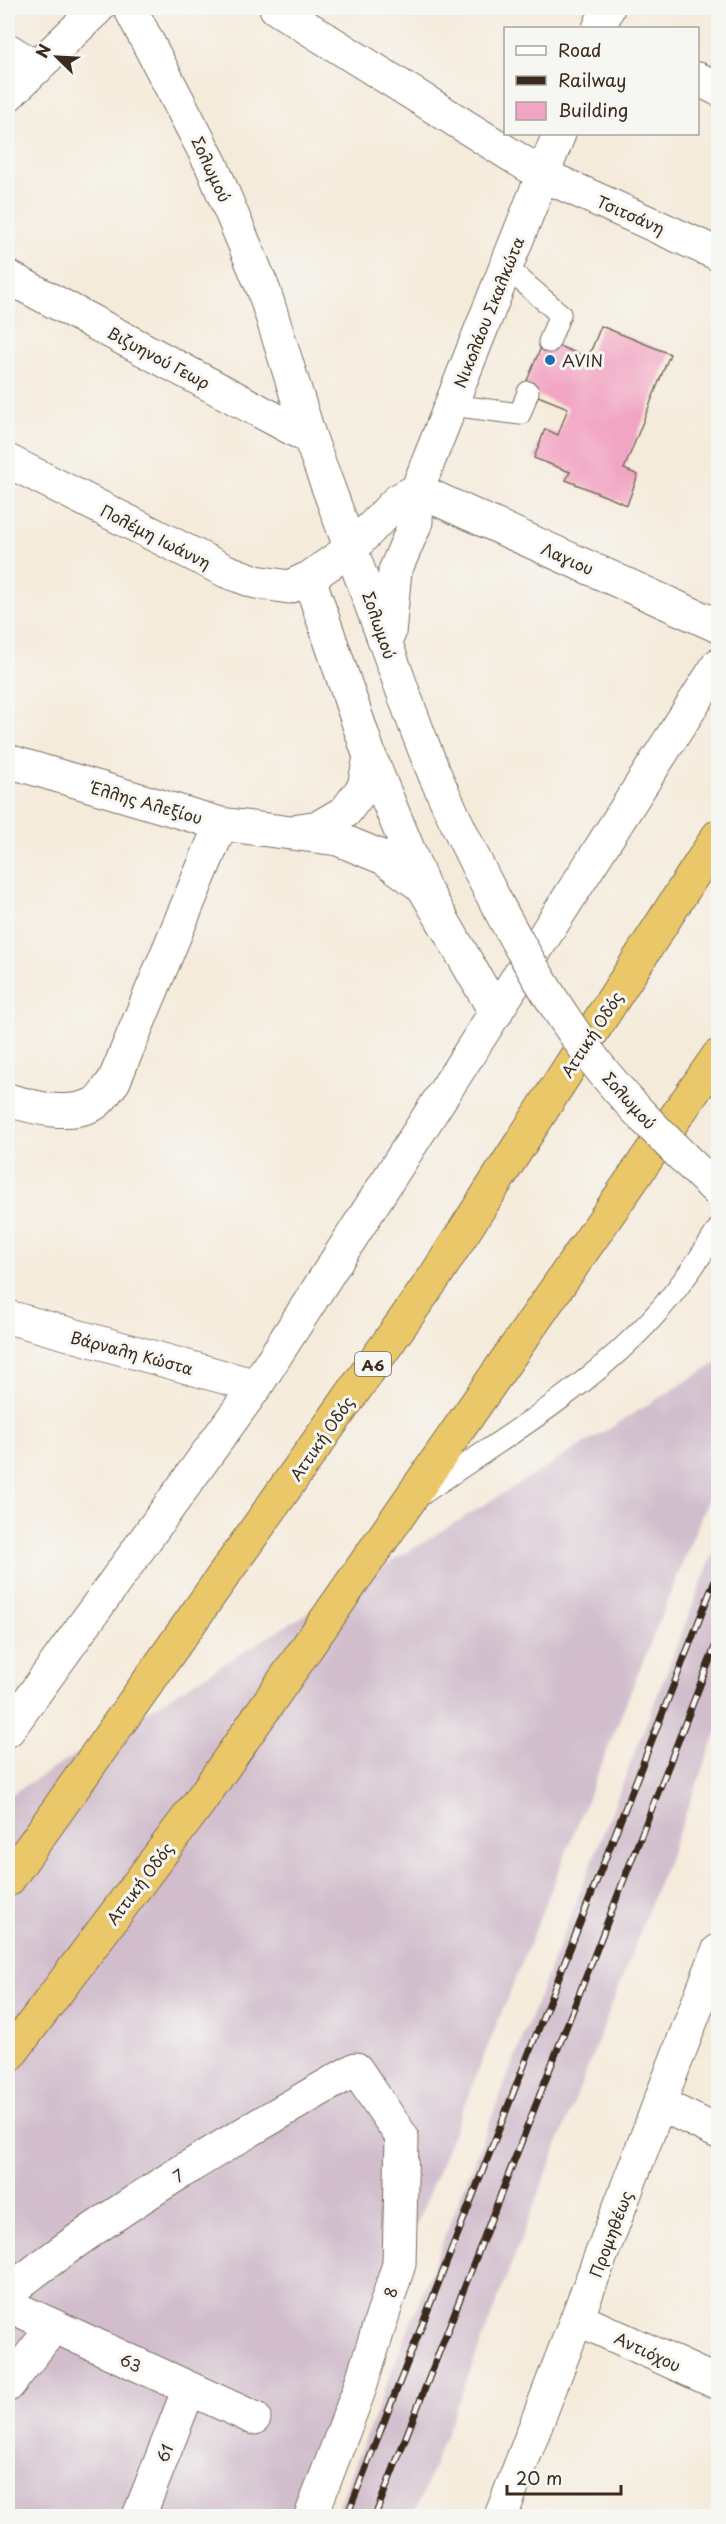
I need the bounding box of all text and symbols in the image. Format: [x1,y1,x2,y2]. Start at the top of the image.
north arrow [27,27,87,87]
legend [504,27,699,135]
text: Road [558,36,602,63]
text: N [29,40,56,61]
text: Railway [558,66,626,93]
text: Building [558,96,628,123]
street label: Σολωμού [186,132,238,206]
street label: Τσιτσάνη [593,188,669,240]
street label: Νικολάου Σκαλκώτα [447,233,529,391]
street label: Βιζυηνού Γεωρ [103,320,215,394]
place label: AVIN [562,348,603,372]
marker: AVIN [543,353,557,367]
street label: Πολέμη Ιωάννη [97,498,215,574]
street label: Λαγιου [538,536,598,580]
street label: Σολωμού [357,588,403,662]
street label: Έλλης Αλεξίου [87,774,205,829]
street label: Αττική Οδός [554,986,628,1082]
street label: Σολωμού [598,1066,662,1134]
street label: Βάρναλη Κώστα [68,1324,196,1380]
road number: Α6 [355,1352,391,1376]
street label: Αττική Οδός [283,1391,359,1485]
street label: Αττική Οδός [100,1837,178,1929]
street label: 7 [168,2162,188,2188]
street label: Προμηθέως [582,2187,638,2281]
street label: 8 [377,2284,403,2300]
street label: Αντιόχου [611,2325,685,2377]
street label: 63 [116,2347,146,2377]
street label: 61 [150,2440,178,2466]
scale bar [507,2458,621,2496]
text: 20 m [516,2464,562,2491]

